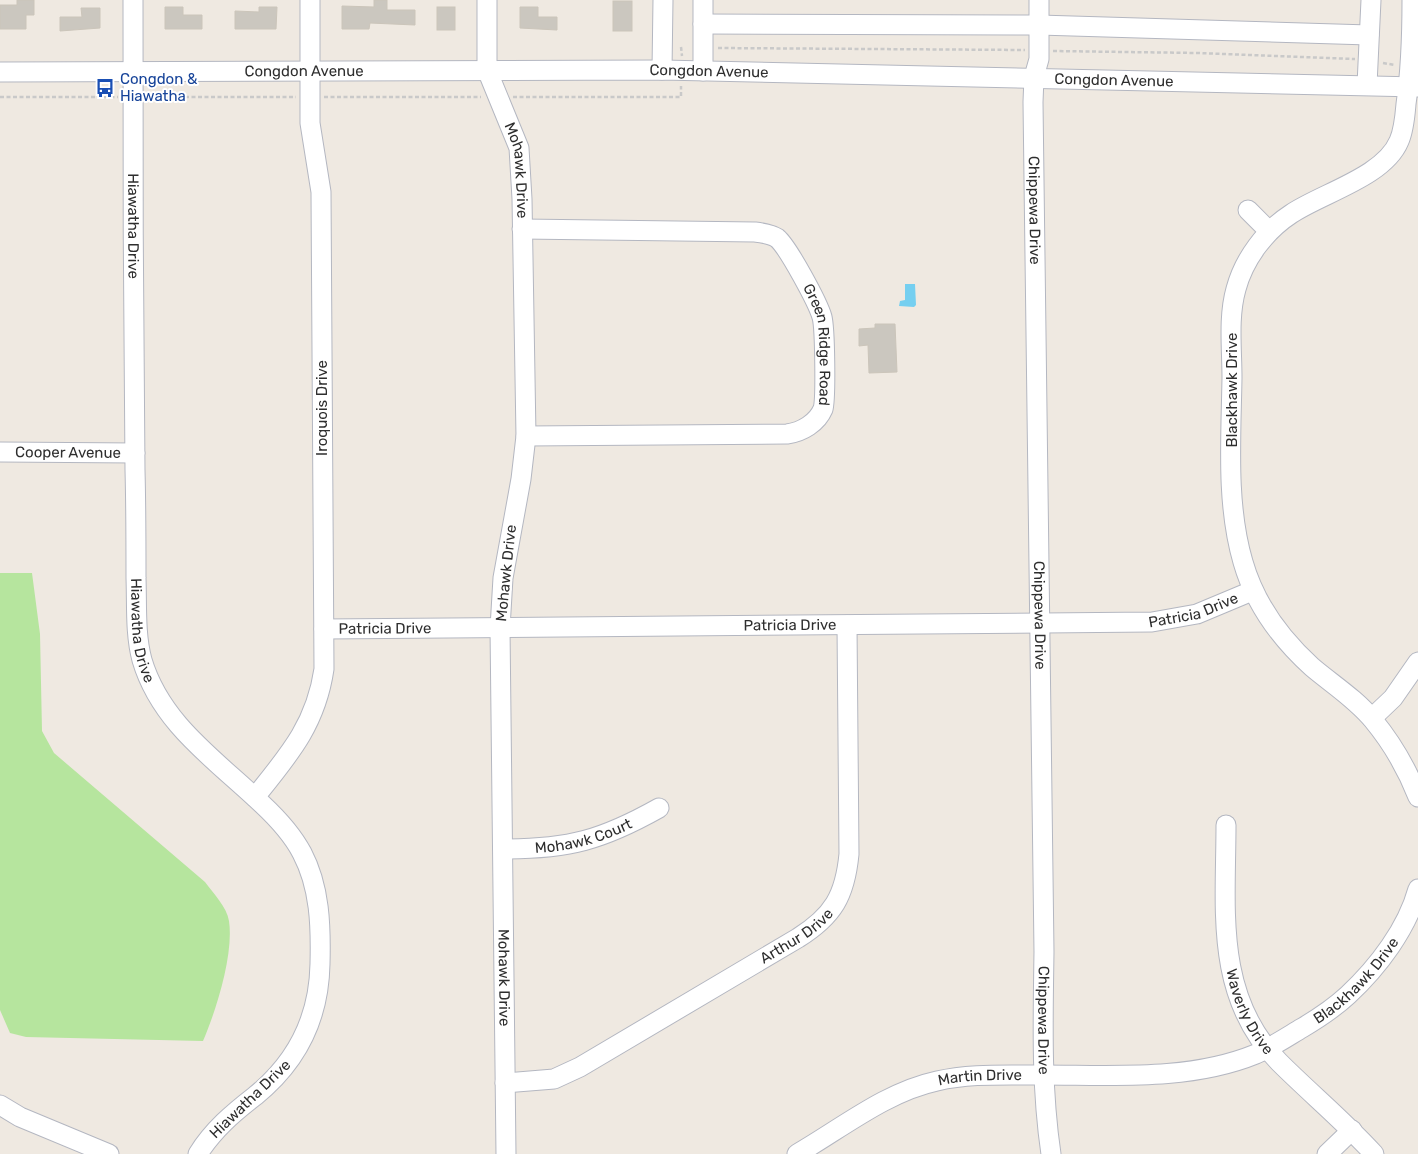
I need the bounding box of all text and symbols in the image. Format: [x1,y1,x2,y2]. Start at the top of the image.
street label: Congdon Avenue [649,61,769,81]
street label: Congdon Avenue [244,62,364,80]
place label: Congdon & Hiawatha [120,70,198,105]
street label: Congdon Avenue [1054,70,1174,90]
bus stop icon: Congdon & Hiawatha [94,77,116,99]
street label: Mohawk Drive [500,120,531,218]
street label: Chippewa Drive [1025,156,1044,265]
street label: Hiawatha Drive [124,173,142,279]
street label: Green Ridge Road [799,281,834,406]
street label: Blackhawk Drive [1223,333,1241,447]
street label: Iroquois Drive [313,360,331,456]
street label: Cooper Avenue [15,443,121,462]
street label: Mohawk Drive [492,524,520,622]
street label: Chippewa Drive [1030,561,1049,670]
street label: Hiawatha Drive [127,578,159,686]
street label: Patricia Drive [1147,589,1241,631]
street label: Patricia Drive [743,616,837,634]
street label: Patricia Drive [338,619,432,638]
street label: Mohawk Court [534,815,635,857]
street label: Arthur Drive [757,905,837,967]
street label: Mohawk Drive [494,929,514,1026]
street label: Blackhawk Drive [1310,934,1403,1028]
street label: Chippewa Drive [1034,966,1053,1075]
street label: Waverly Drive [1222,967,1277,1058]
street label: Hiawatha Drive [206,1056,294,1142]
street label: Martin Drive [936,1066,1022,1089]

